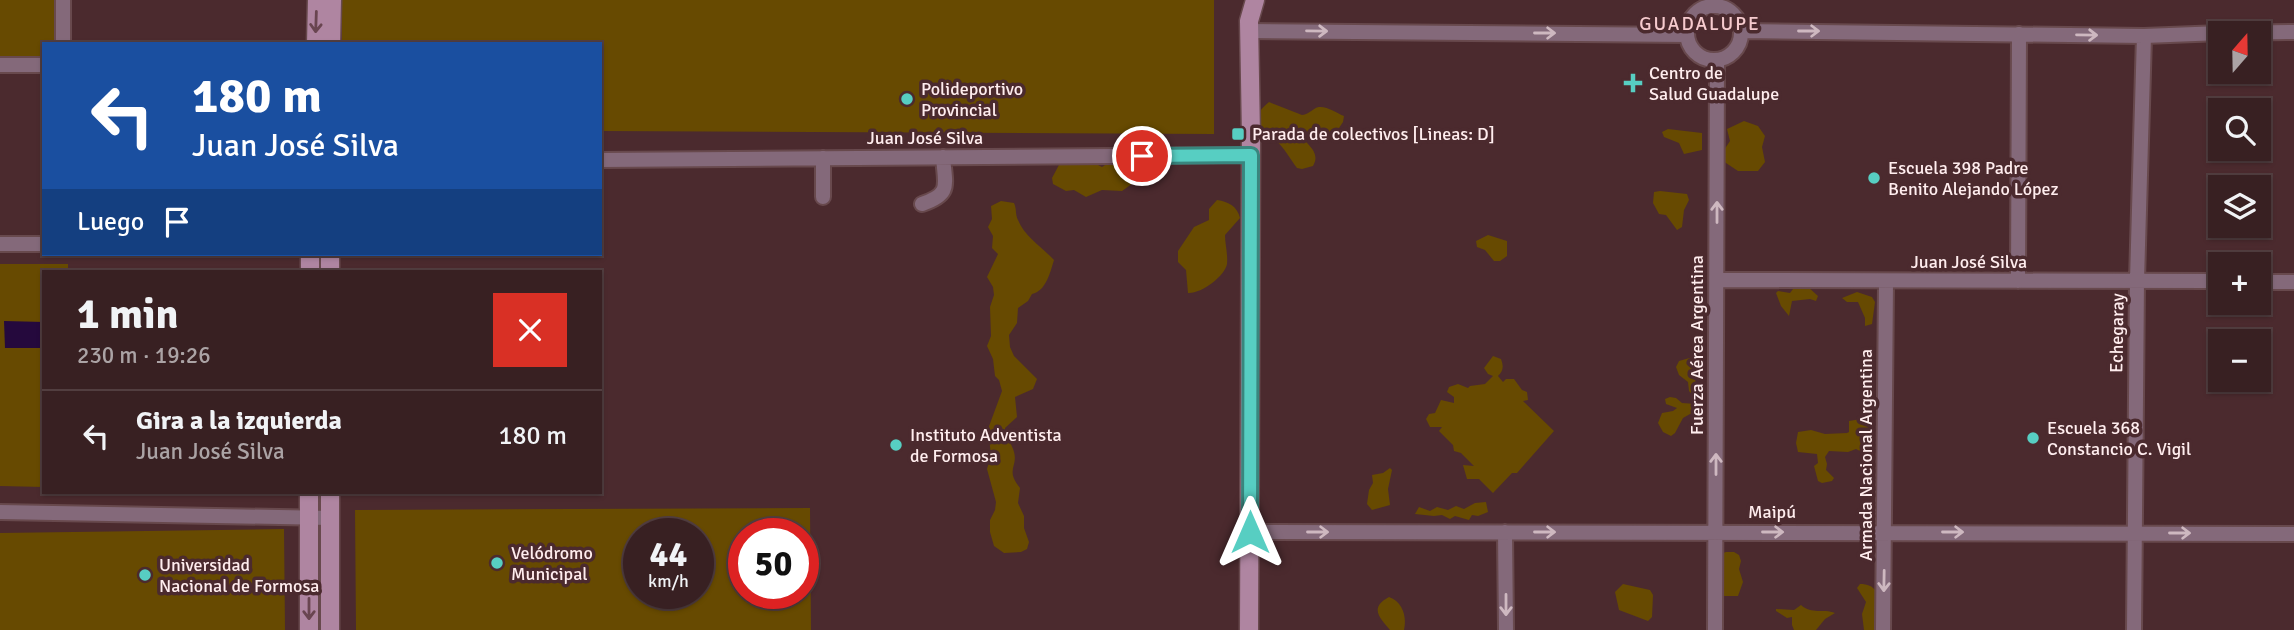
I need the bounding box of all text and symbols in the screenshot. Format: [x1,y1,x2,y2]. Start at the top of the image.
one-way arrow [310,10,323,33]
district label: GUADALUPE [1639,12,1761,36]
north arrow [2208,21,2272,84]
map controls [2208,21,2271,392]
one-way arrow [1798,24,1821,38]
one-way arrow [1306,25,1329,38]
one-way arrow [1533,27,1556,40]
one-way arrow [2075,28,2098,42]
place label: Centro de Salud Guadalupe [1649,62,1779,105]
text: 180 m [192,66,322,126]
icon: left [77,70,168,161]
marker: Centro de Salud Guadalupe [1623,73,1643,93]
place label: Polideportivo Provincial [921,78,1023,121]
marker: Polideportivo Provincial [899,91,915,107]
button: search [2208,98,2271,161]
place label: Parada de colectivos [Lineas: D] [1252,123,1495,145]
text: Juan José Silva [192,126,399,165]
pin [1112,126,1172,186]
marker: Parada de colectivos [Lineas: D] [1230,126,1246,142]
street label: Juan José Silva [867,127,983,149]
icon: arrive [1123,137,1161,175]
place label: Escuela 398 Padre Benito Alejando López [1888,157,2059,200]
marker: Escuela 398 Padre Benito Alejando López [1866,170,1882,186]
button: layers [2208,175,2271,238]
one-way arrow [1710,201,1724,224]
icon: arrive [158,203,196,241]
text: Luego [77,206,144,238]
street label: Juan José Silva [1911,251,2027,273]
button: + [2208,252,2271,315]
street label: Fuerza Aérea Argentina [1686,255,1708,435]
text: 1 min [77,289,178,340]
street label: Echegaray [2105,292,2129,373]
button: close [493,293,567,367]
button: − [2208,329,2271,392]
text: 230 m · 19:26 [77,341,211,370]
street label: Armada Nacional Argentina [1855,349,1877,561]
text: Gira a la izquierda [136,405,342,437]
icon: left [77,417,115,455]
place label: Escuela 368 Constancio C. Vigil [2047,417,2191,460]
text: 180 m [498,420,567,452]
place label: Instituto Adventista de Formosa [910,424,1062,467]
marker: Escuela 368 Constancio C. Vigil [2025,430,2041,446]
text: Juan José Silva [136,437,285,466]
marker: Instituto Adventista de Formosa [888,437,904,453]
one-way arrow [1709,453,1723,476]
position arrow [1213,495,1287,569]
street label: Maipú [1748,501,1796,523]
speed limit sign: 50 [728,518,819,609]
one-way arrow [1306,525,1329,539]
one-way arrow [1533,525,1556,539]
one-way arrow [1761,525,1784,539]
one-way arrow [1941,525,1964,539]
one-way arrow [2168,526,2191,540]
text: 44 [650,533,687,576]
place label: Velódromo Municipal [511,542,593,585]
place label: Universidad Nacional de Formosa [159,554,319,597]
marker: Velódromo Municipal [489,555,505,571]
marker: Universidad Nacional de Formosa [137,567,153,583]
one-way arrow [1877,569,1891,592]
text: km/h [648,570,689,592]
one-way arrow [1499,594,1513,617]
one-way arrow [302,597,316,620]

